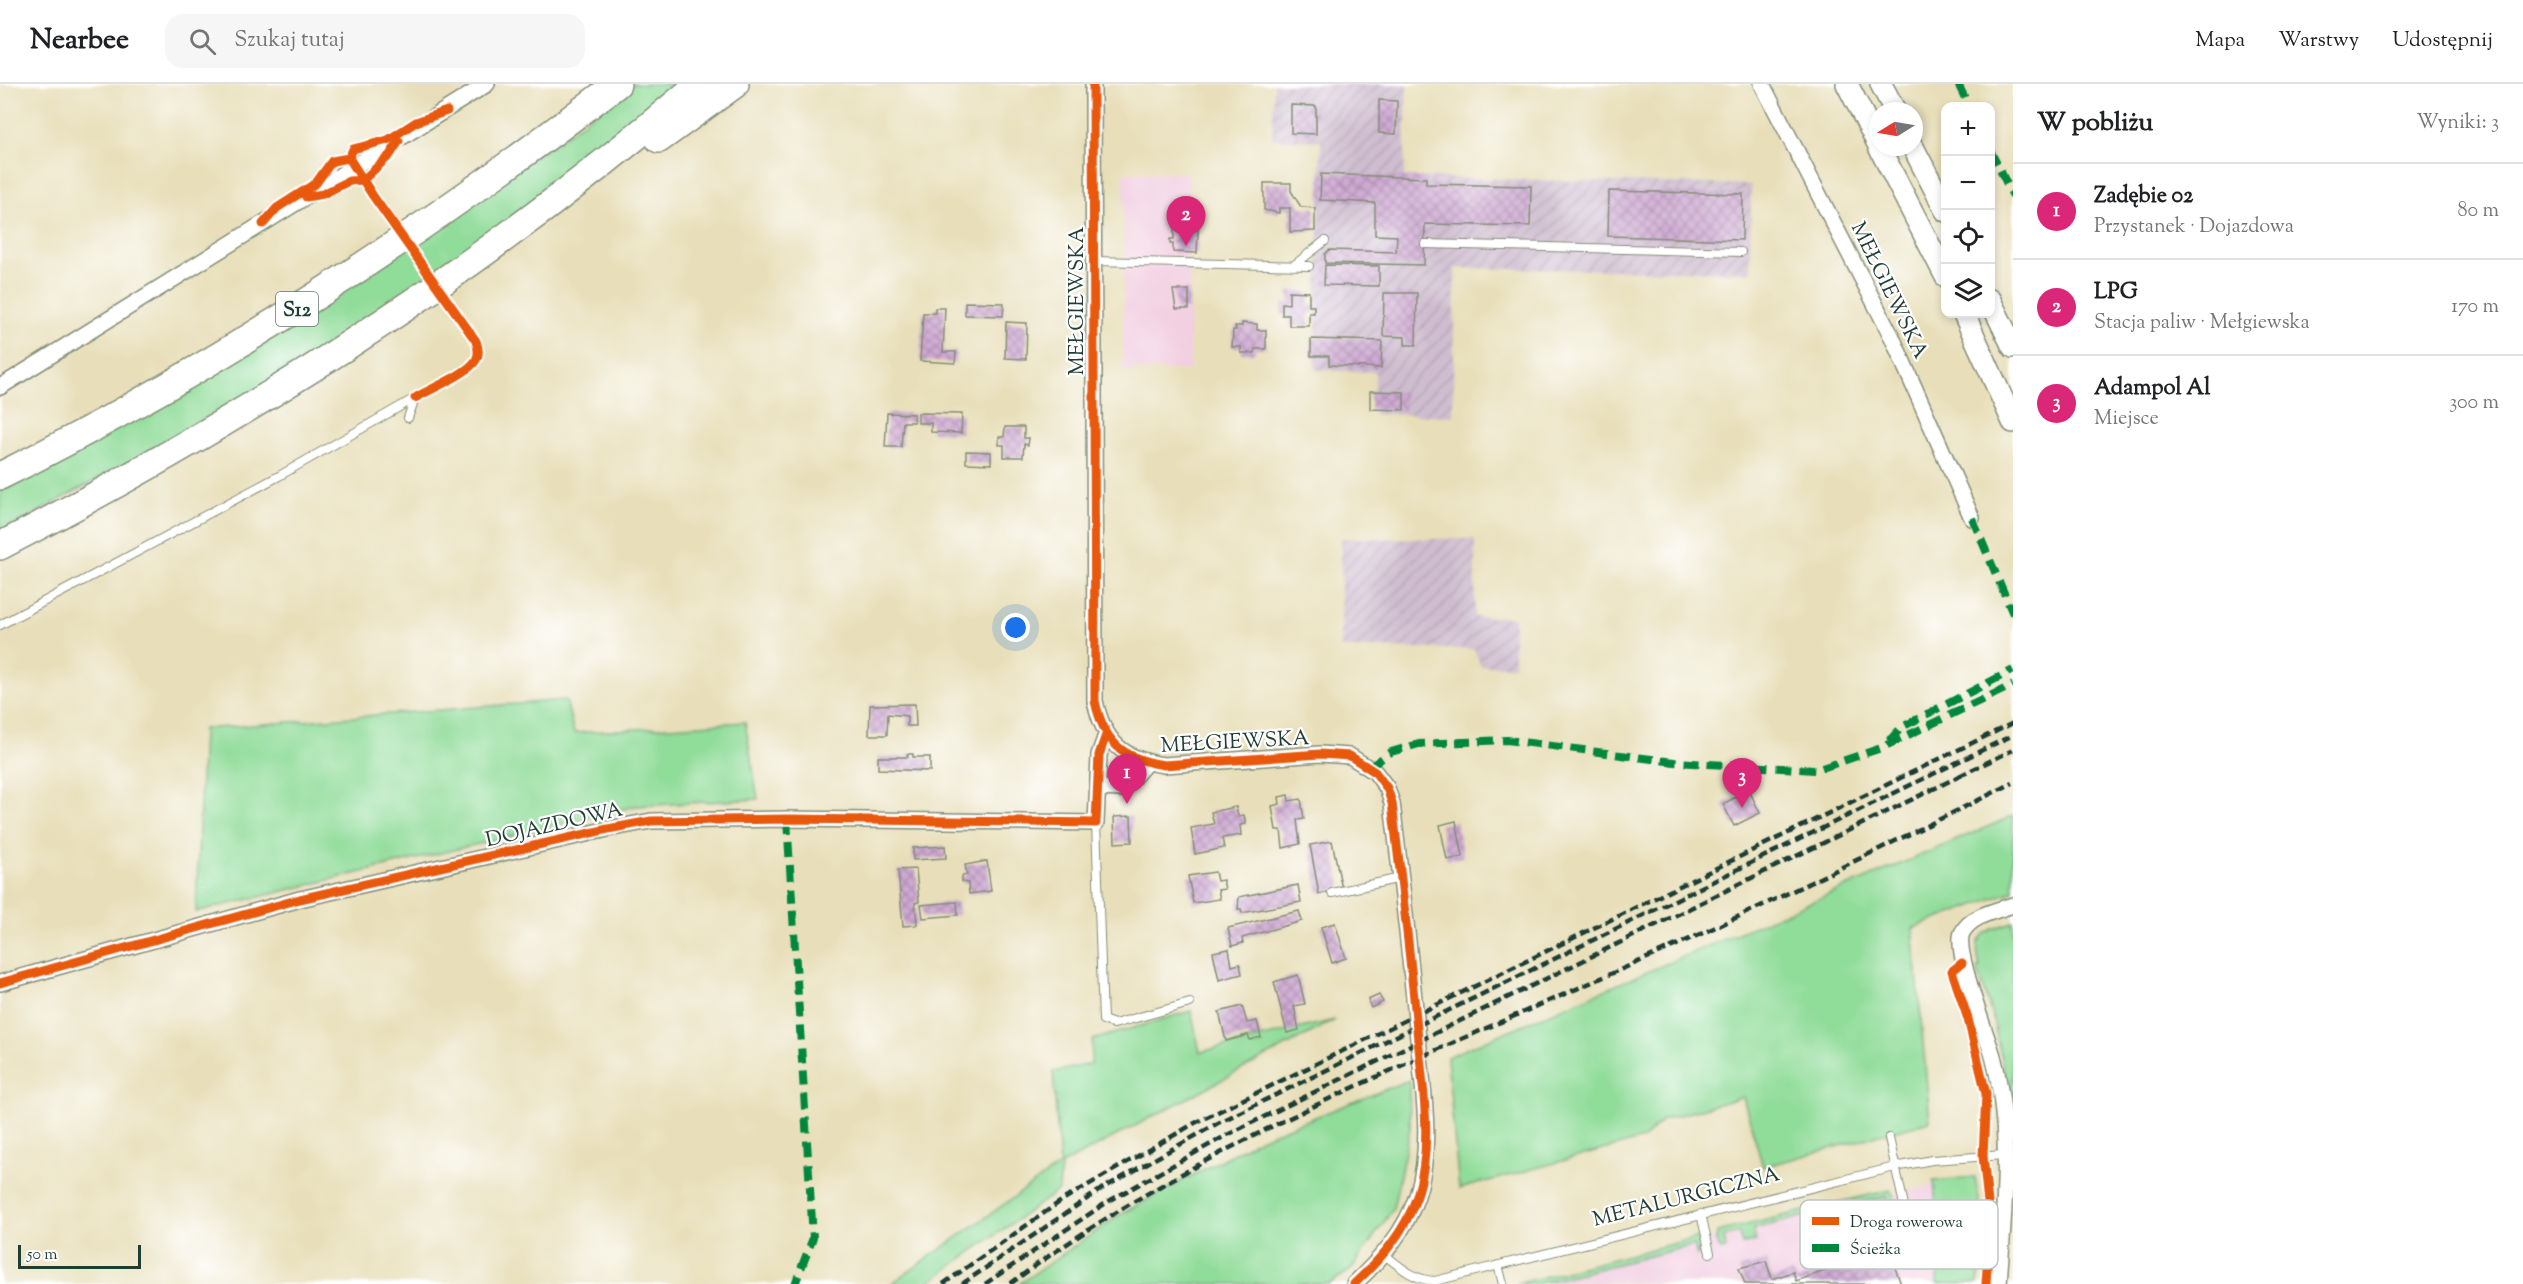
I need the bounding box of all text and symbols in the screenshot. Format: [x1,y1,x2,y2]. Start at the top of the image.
search box [165,14,585,68]
text: Nearbee [30,21,129,61]
icon: search [186,25,219,58]
text: Szukaj tutaj [234,25,345,57]
text: Mapa [2195,26,2245,56]
text: Warstwy [2278,26,2359,56]
text: Udostępnij [2392,26,2493,56]
north arrow [1869,102,1923,156]
map controls [1941,102,1995,318]
button: + [1941,102,1995,156]
text: W pobliżu [2037,105,2153,142]
text: Wyniki: 3 [2416,109,2499,138]
button: − [1941,156,1995,210]
text: Zadębie 02 [2094,181,2193,213]
pin: 2 [1166,196,1206,246]
text: 1 [2053,197,2060,226]
text: 80 m [2458,197,2499,226]
button: locate [1941,210,1995,264]
text: Przystanek · Dojazdowa [2094,213,2294,242]
street label: MEŁGIEWSKA [1842,217,1934,364]
street label: MEŁGIEWSKA [1063,227,1093,375]
button: layers [1941,264,1995,318]
text: LPG [2094,277,2138,309]
road number: S12 [276,292,318,326]
text: 2 [2052,293,2061,322]
text: 170 m [2451,293,2499,322]
text: Stacja paliw · Mełgiewska [2094,309,2310,338]
text: Adampol Al [2094,373,2210,405]
text: 3 [2052,389,2061,418]
text: 300 m [2449,389,2499,418]
text: Miejsce [2094,405,2159,434]
your location [1001,613,1030,642]
street label: MEŁGIEWSKA [1160,724,1310,762]
pin: 1 [1108,754,1146,804]
pin: 3 [1722,758,1762,808]
street label: DOJAZDOWA [483,796,626,856]
street label: METALURGICZNA [1590,1160,1783,1236]
legend [1800,1200,1998,1269]
text: Droga rowerowa [1850,1212,1964,1235]
text: Ścieżka [1850,1238,1901,1262]
scale bar [18,1242,141,1270]
text: 50 m [27,1244,58,1267]

